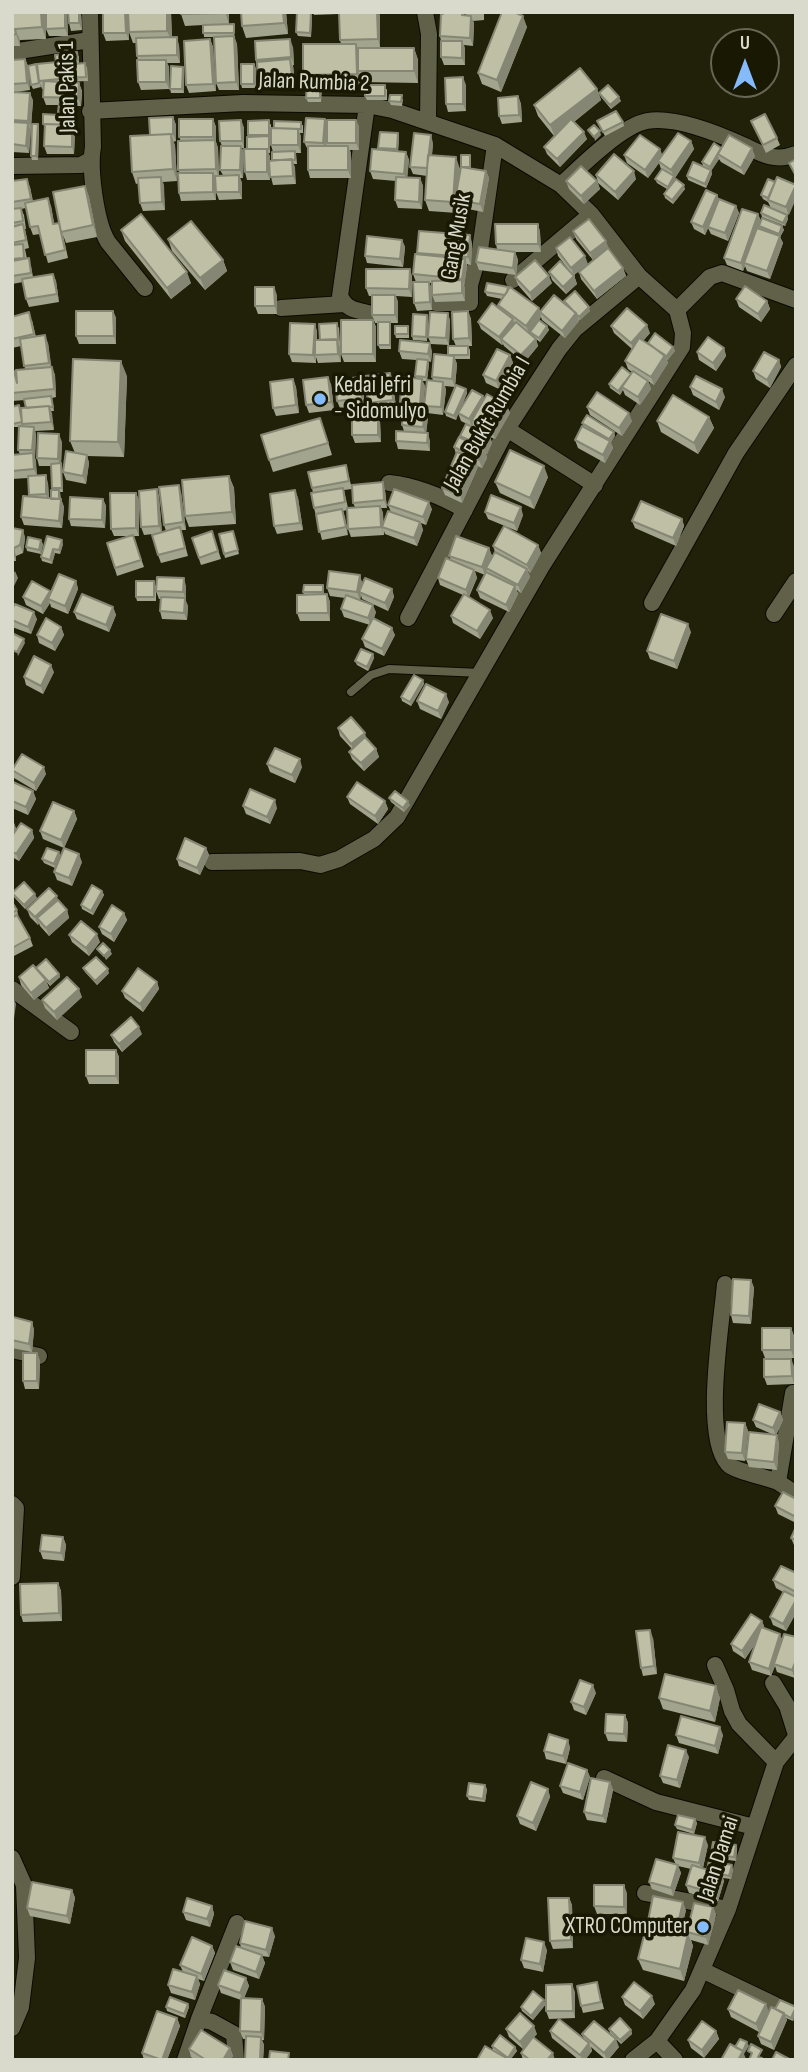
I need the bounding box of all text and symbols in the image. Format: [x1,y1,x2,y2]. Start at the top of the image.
north arrow [710,28,780,98]
text: U [740,32,750,55]
street label: Jalan Pakis 1 [53,41,83,133]
street label: Jalan Rumbia 2 [258,67,370,99]
street label: Gang Musik [436,192,478,282]
street label: Jalan Bukit Rumbia I [439,352,537,496]
place label: Kedai Jefri - Sidomulyo [334,372,426,426]
marker: Kedai Jefri - Sidomulyo [312,391,328,407]
street label: Jalan Damai [692,1813,746,1905]
place label: XTRO COmputer [566,1913,689,1941]
marker: XTRO COmputer [695,1919,711,1935]

